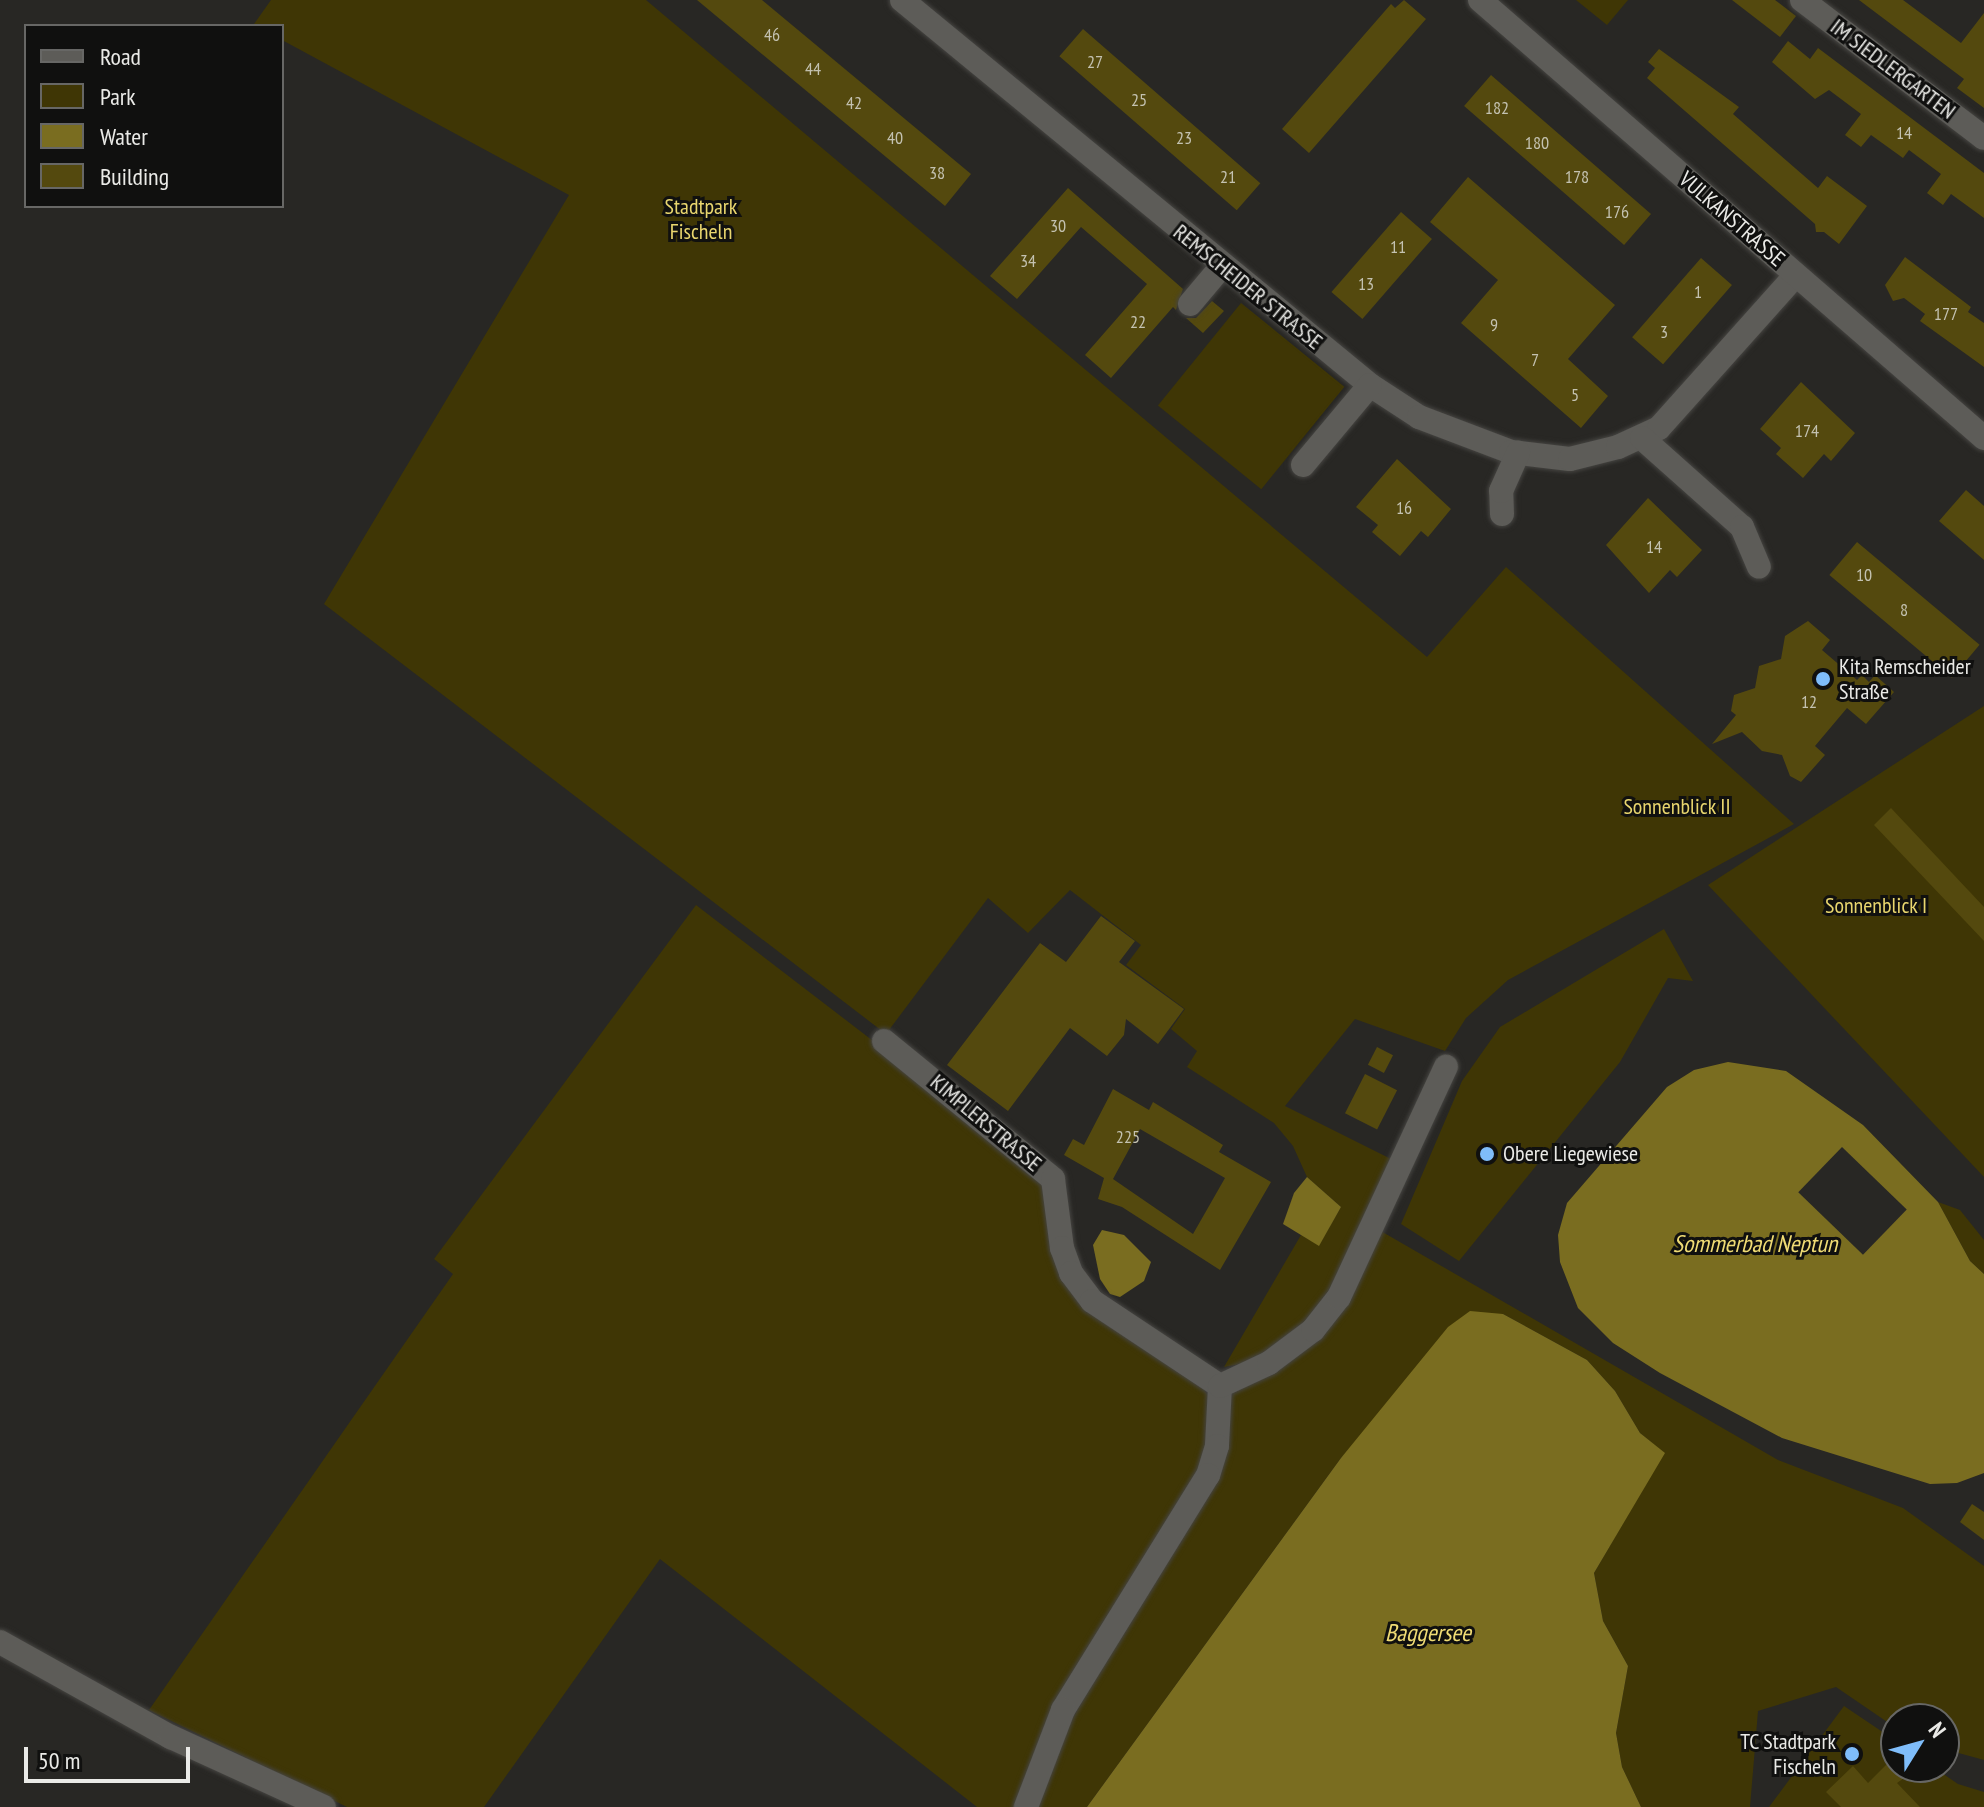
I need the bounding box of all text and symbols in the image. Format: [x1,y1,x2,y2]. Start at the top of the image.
street label: IM SIEDLERGARTEN [1825,13,1961,125]
legend [24,24,284,208]
house number: 46 [764,24,780,46]
text: Road [100,41,141,72]
house number: 27 [1087,51,1103,73]
house number: 44 [805,58,821,80]
text: Park [100,81,136,112]
house number: 25 [1131,89,1147,111]
house number: 42 [846,92,862,114]
house number: 182 [1485,97,1509,119]
text: Water [100,121,148,152]
house number: 14 [1896,122,1912,144]
house number: 40 [887,127,903,149]
house number: 23 [1176,127,1192,149]
house number: 180 [1525,132,1549,154]
text: Building [100,161,169,192]
house number: 38 [929,162,945,184]
house number: 21 [1220,166,1236,188]
house number: 178 [1565,166,1589,188]
street label: VULKANSTRASSE [1674,166,1790,272]
park label: Stadtpark Fischeln [665,193,737,244]
house number: 176 [1605,201,1629,223]
house number: 30 [1050,215,1066,237]
street label: REMSCHEIDER STRASSE [1168,219,1328,355]
house number: 11 [1390,236,1406,258]
house number: 34 [1020,250,1036,272]
house number: 13 [1358,273,1374,295]
house number: 1 [1694,281,1702,303]
house number: 177 [1934,303,1958,325]
house number: 22 [1130,311,1146,333]
house number: 9 [1490,314,1498,336]
house number: 3 [1660,321,1668,343]
house number: 7 [1531,349,1539,371]
house number: 5 [1571,384,1579,406]
house number: 174 [1795,420,1819,442]
house number: 16 [1396,497,1412,519]
house number: 14 [1646,536,1662,558]
house number: 10 [1856,564,1872,586]
house number: 8 [1900,599,1908,621]
place label: Kita Remscheider Straße [1839,653,1971,704]
marker: Kita Remscheider Straße [1814,670,1832,688]
house number: 12 [1801,691,1817,713]
park label: Sonnenblick II [1623,794,1731,820]
park label: Sonnenblick I [1825,893,1927,919]
street label: KIMPLERSTRASSE [925,1069,1047,1177]
house number: 225 [1116,1126,1140,1148]
place label: Obere Liegewiese [1503,1141,1638,1167]
marker: Obere Liegewiese [1478,1145,1496,1163]
water label: Sommerbad Neptun [1673,1230,1837,1258]
water label: Baggersee [1385,1619,1471,1647]
north arrow [1880,1703,1960,1783]
text: N [1923,1717,1952,1743]
place label: TC Stadtpark Fischeln [1739,1728,1836,1780]
scale bar [28,1731,194,1781]
text: 50 m [38,1745,80,1776]
marker: TC Stadtpark Fischeln [1843,1745,1861,1763]

